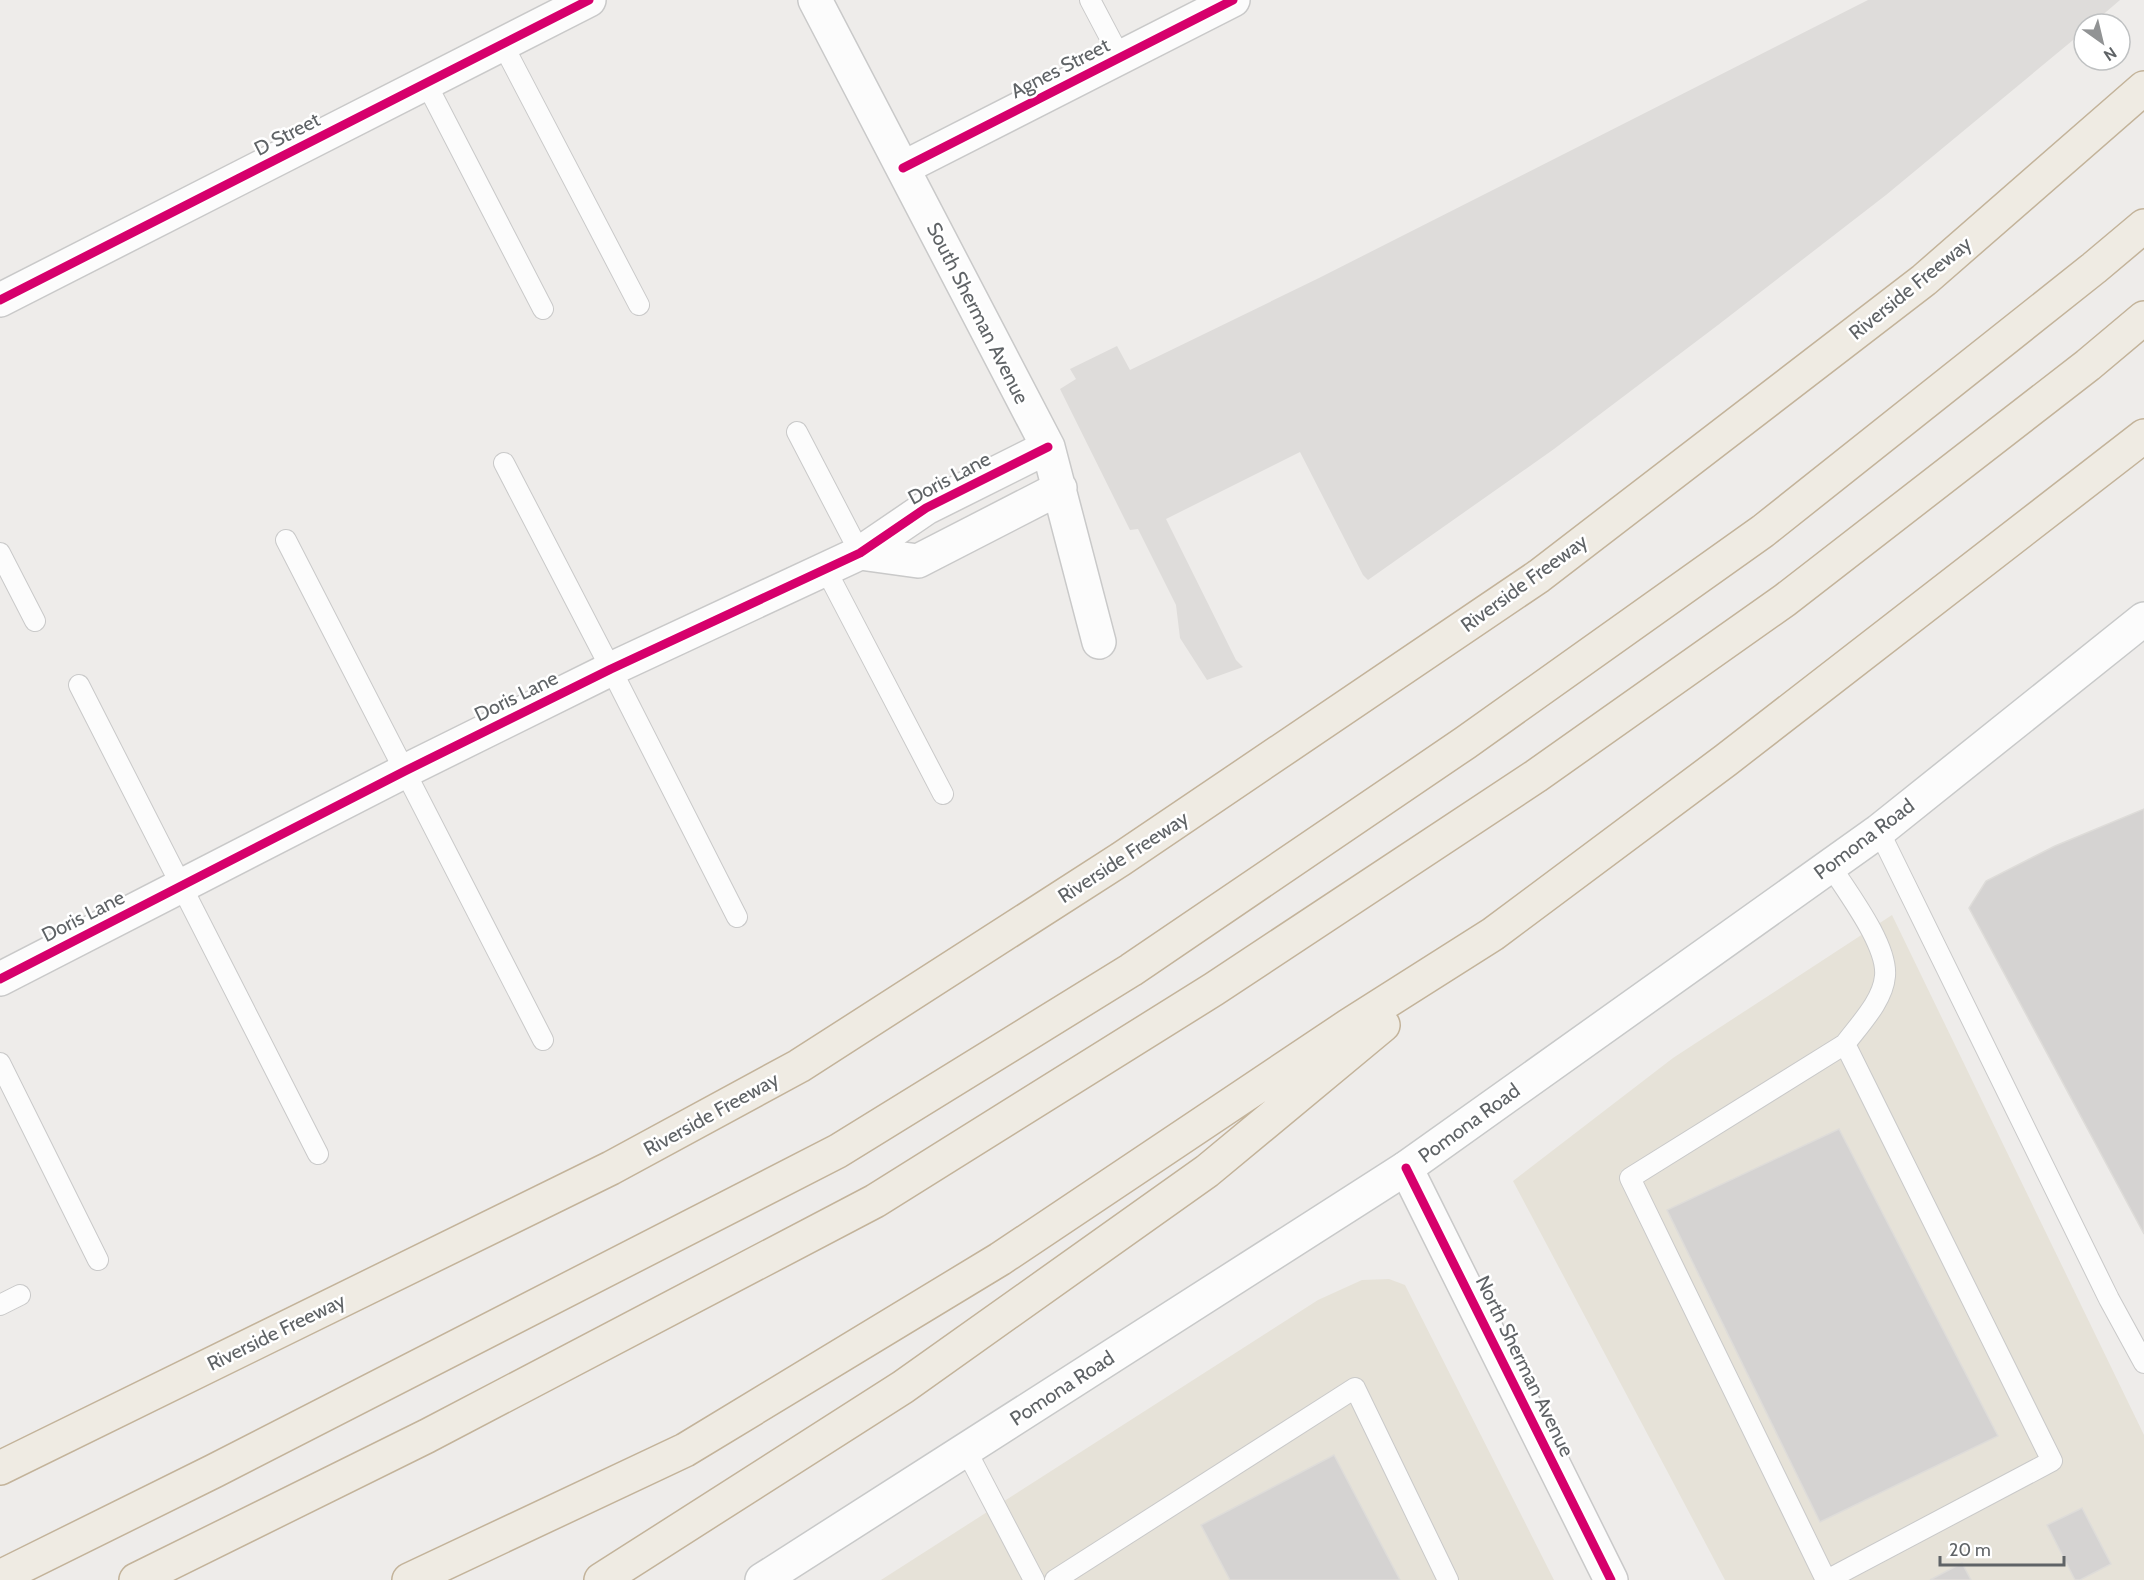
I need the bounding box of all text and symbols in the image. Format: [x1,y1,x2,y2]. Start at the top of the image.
north arrow [2072,12,2132,72]
street label: Agnes Street [1007,33,1114,103]
text: N [2100,43,2120,65]
street label: D Street [250,107,324,161]
street label: South Sherman Avenue [922,218,1034,408]
street label: Riverside Freeway [1844,231,1976,345]
street label: Doris Lane [904,446,994,510]
street label: Riverside Freeway [1456,529,1592,637]
street label: Doris Lane [470,666,562,726]
street label: Pomona Road [1809,793,1919,885]
street label: Riverside Freeway [1053,806,1193,908]
street label: Doris Lane [38,885,128,947]
street label: Riverside Freeway [639,1067,783,1161]
street label: Pomona Road [1414,1078,1524,1168]
street label: North Sherman Avenue [1471,1272,1579,1460]
street label: Riverside Freeway [203,1288,349,1376]
street label: Pomona Road [1005,1345,1119,1431]
scale bar [1940,1529,2064,1567]
text: 20 m [1949,1539,1991,1561]

